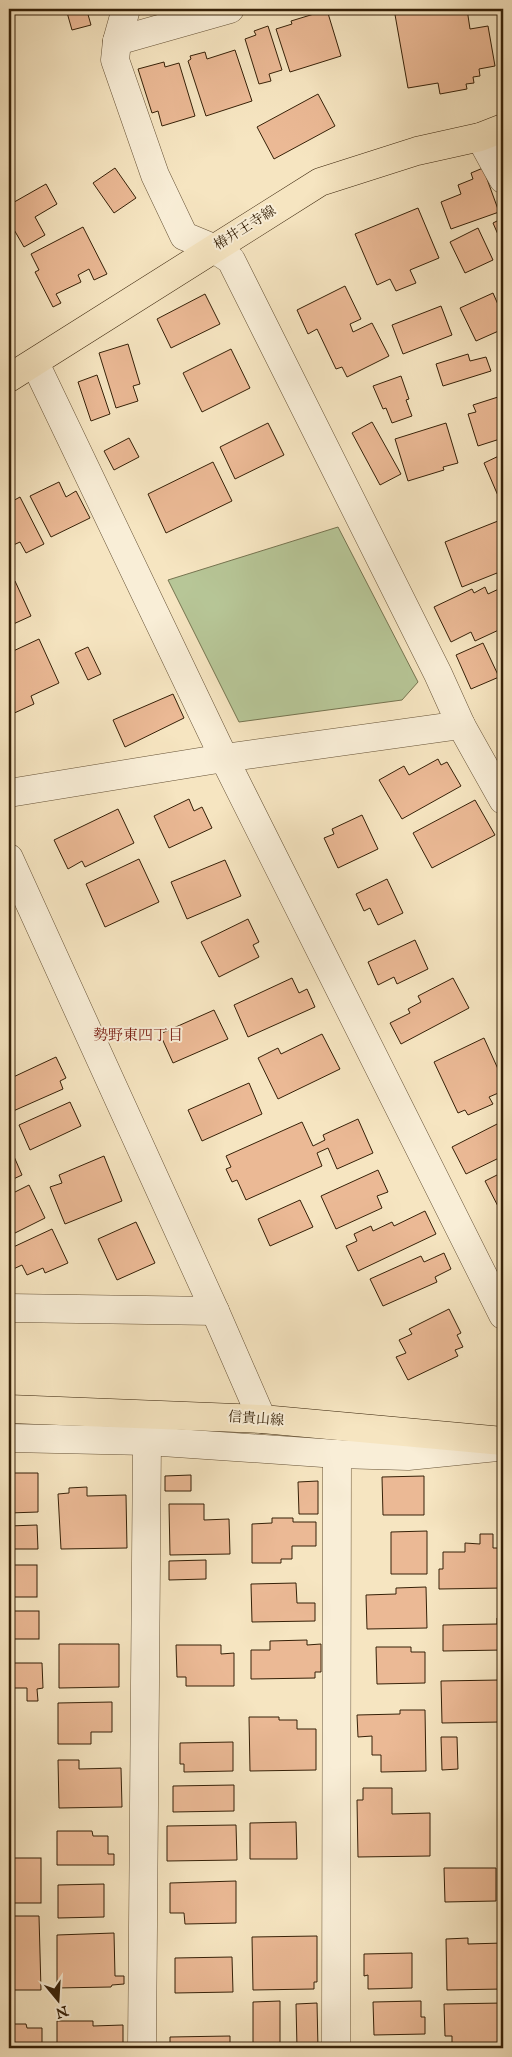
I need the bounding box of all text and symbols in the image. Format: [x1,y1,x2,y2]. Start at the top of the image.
street label: 椿井王寺線 [211,202,279,254]
district label: 勢野東四丁目 [93,1026,183,1045]
street label: 信貴山線 [227,1408,285,1430]
north arrow [32,1974,82,2024]
text: N [53,2001,71,2022]

